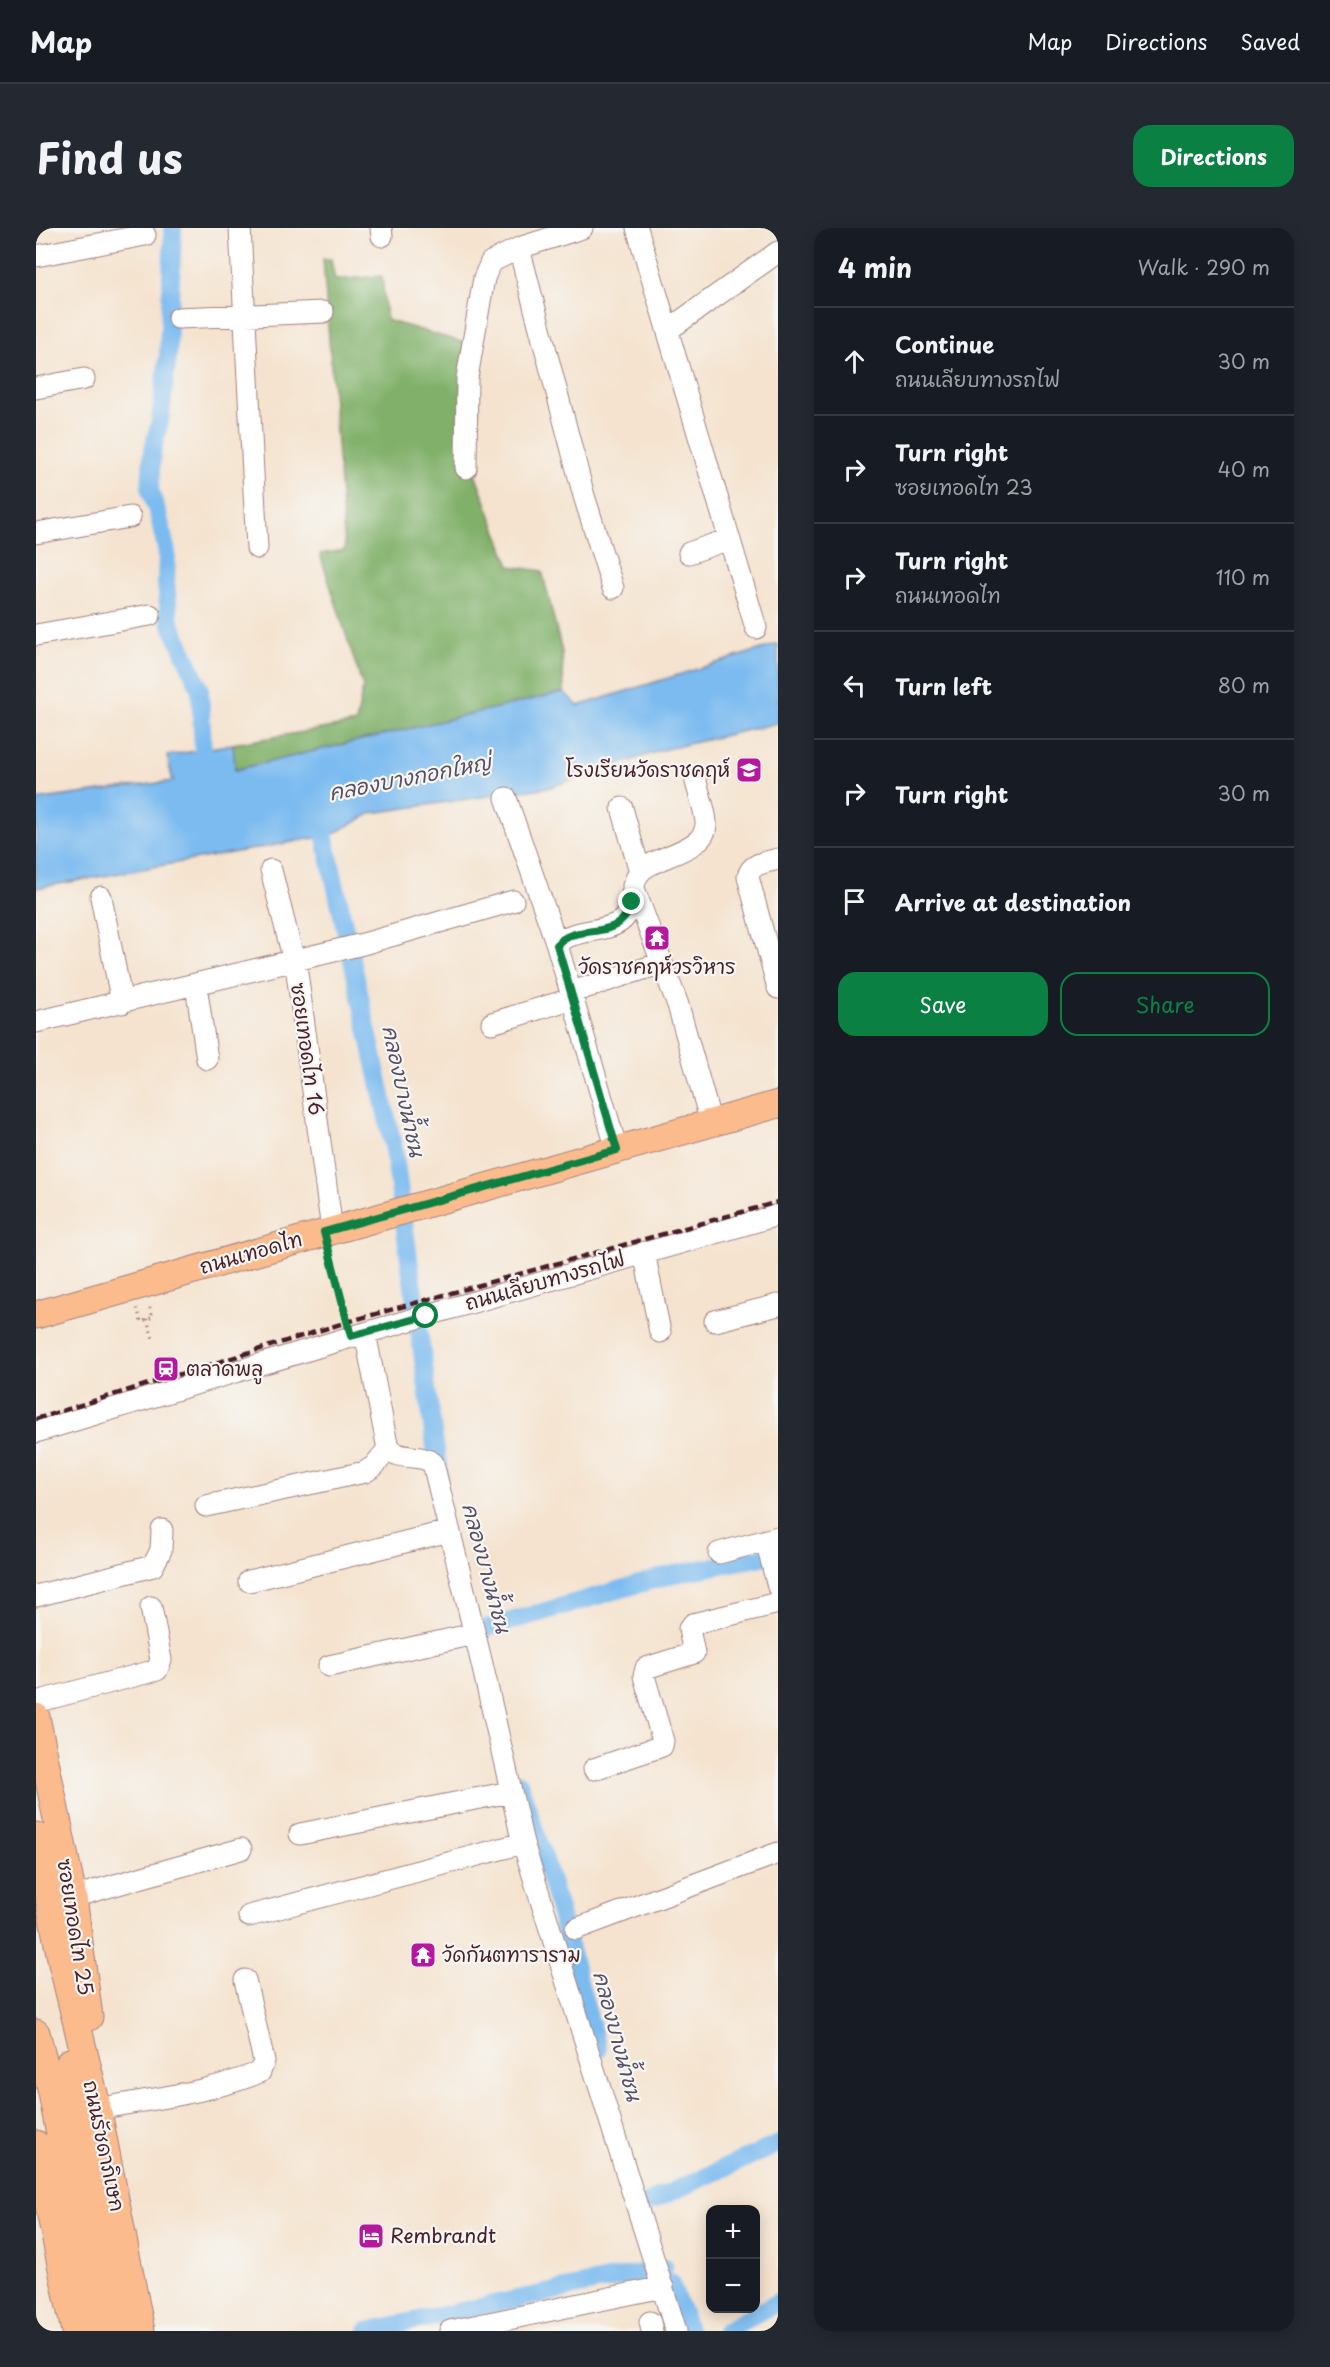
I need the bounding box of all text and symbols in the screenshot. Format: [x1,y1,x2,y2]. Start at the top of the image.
text: Map [30,20,92,63]
text: Map [1027,25,1072,57]
text: Directions [1105,25,1207,57]
text: Saved [1240,25,1300,57]
text: Find us [36,125,183,188]
button: Directions [1133,125,1294,187]
text: 4 min [838,248,912,287]
text: Walk · 290 m [1138,252,1270,282]
text: Continue [895,327,994,360]
icon: ahead [838,345,871,378]
text: 30 m [1217,346,1270,376]
text: ถนนเลียบทางรถไฟ [895,364,1060,394]
text: Turn right [895,435,1008,468]
icon: right [838,453,871,486]
text: 40 m [1218,454,1270,484]
text: ซอยเทอดไท 23 [895,472,1033,502]
text: Turn right [895,543,1008,576]
icon: right [838,561,871,594]
text: 110 m [1216,562,1270,592]
text: ถนนเทอดไท [895,580,1001,610]
icon: left [838,669,871,702]
text: Turn left [895,669,992,702]
text: 80 m [1218,670,1270,700]
water label: คลองบางกอกใหญ่ [326,744,497,807]
place label: โรงเรียนวัดราชคฤห์ [566,754,731,784]
school or university icon: โรงเรียนวัดราชคฤห์ [734,755,764,785]
icon: right [838,777,871,810]
text: Turn right [895,777,1008,810]
text: 30 m [1217,778,1270,808]
icon: arrive [838,885,871,918]
text: Arrive at destination [895,885,1131,918]
route end [618,888,644,914]
temple icon: วัดราชคฤห์วรวิหาร [642,923,672,953]
place label: วัดราชคฤห์วรวิหาร [578,951,736,981]
button: Save [838,972,1048,1036]
button: Share [1060,972,1270,1036]
street label: ซอยเทอดไท 16 [284,981,332,1117]
water label: คลองบางน้ำชน [375,1022,437,1160]
street label: ถนนเทอดไท [196,1223,306,1281]
street label: ถนนเลียบทางรถไฟ [461,1243,628,1317]
route start [412,1302,438,1328]
place label: ตลาดพลู [186,1353,263,1385]
station icon: ตลาดพลู [151,1354,181,1384]
water label: คลองบางน้ำชน [455,1498,523,1637]
street label: ซอยเทอดไท 25 [50,1856,102,1997]
place label: วัดกันตทาราราม [442,1939,581,1969]
temple icon: วัดกันตทาราราม [408,1940,438,1970]
water label: คลองบางน้ำชน [586,1966,654,2105]
street label: ถนนรัชดาภิเษก [76,2077,134,2214]
map controls [706,2205,760,2313]
button: + [706,2205,760,2259]
place label: Rembrandt [390,2220,496,2250]
hotel icon: Rembrandt [356,2221,386,2251]
button: − [706,2259,760,2313]

